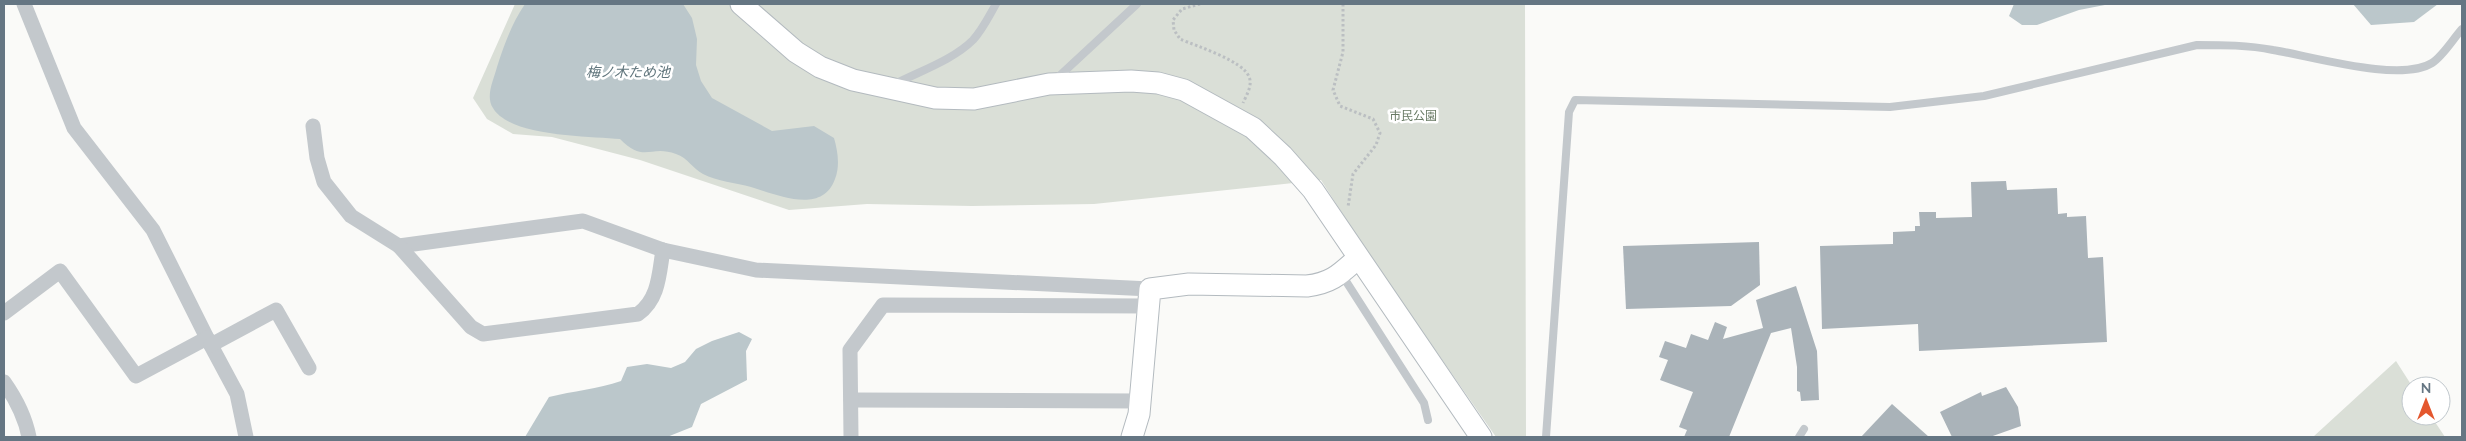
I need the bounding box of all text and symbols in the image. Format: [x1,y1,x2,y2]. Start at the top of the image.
water label: 梅ノ木ため池 [586,63,672,81]
park label: 市民公園 [1389,108,1437,123]
north arrow [2401,376,2451,426]
text: N [2421,379,2431,397]

